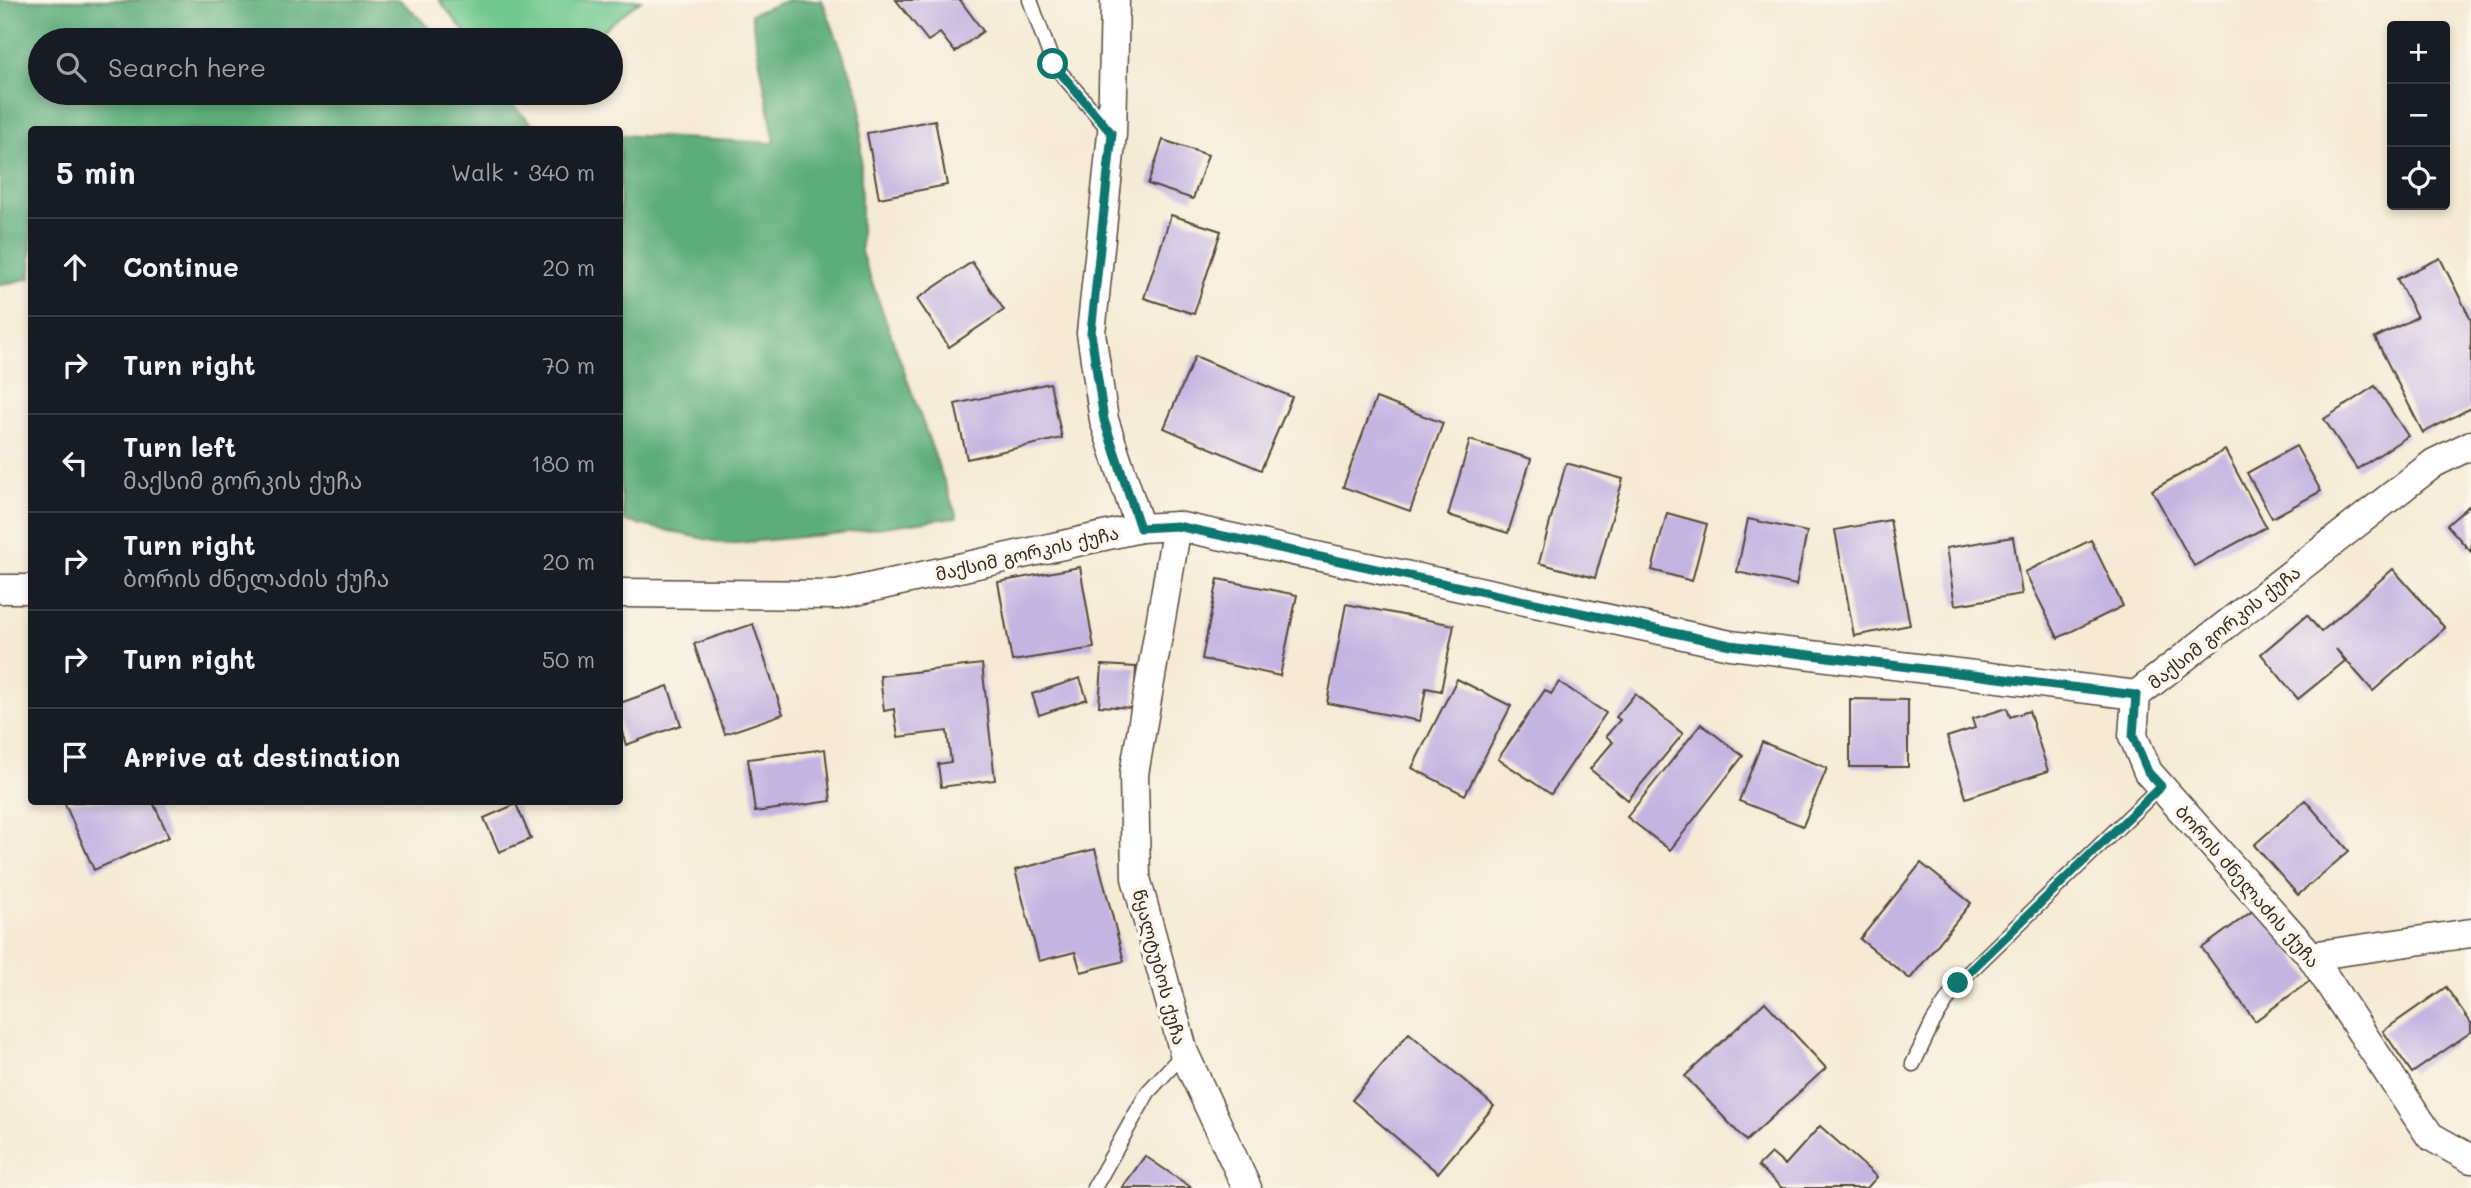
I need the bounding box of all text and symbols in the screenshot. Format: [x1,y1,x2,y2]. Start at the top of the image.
map controls [2387,21,2450,210]
button: + [2387,21,2450,84]
search box [28,28,623,105]
icon: search [52,48,90,86]
route start [1037,48,1068,79]
text: Search here [108,50,266,84]
button: − [2387,84,2450,147]
button: locate [2387,147,2450,210]
text: 5 min [56,152,136,192]
text: Walk · 340 m [451,157,595,187]
icon: ahead [56,248,94,286]
text: Continue [123,250,239,284]
text: 20 m [542,252,595,282]
icon: right [56,346,94,384]
text: Turn right [123,348,256,382]
text: 70 m [542,350,595,380]
text: Turn left [123,430,236,464]
icon: left [56,444,94,482]
text: 180 m [531,448,595,478]
text: მაქსიმ გორკის ქუჩა [123,465,362,495]
street label: მაქსიმ გორკის ქუჩა [933,520,1121,586]
text: Turn right [123,528,256,562]
icon: right [56,542,94,580]
text: 20 m [542,546,595,576]
street label: მაქსიმ გორკის ქუჩა [2143,560,2305,694]
text: ბორის ძნელაძის ქუჩა [123,563,389,593]
icon: right [56,640,94,678]
text: Turn right [123,642,256,676]
text: 50 m [542,644,595,674]
icon: arrive [56,738,94,776]
text: Arrive at destination [123,740,400,774]
street label: ბორის ძნელაძის ქუჩა [2171,799,2325,973]
street label: წყალტუბოს ქუჩა [1128,887,1192,1047]
route end [1942,967,1973,998]

